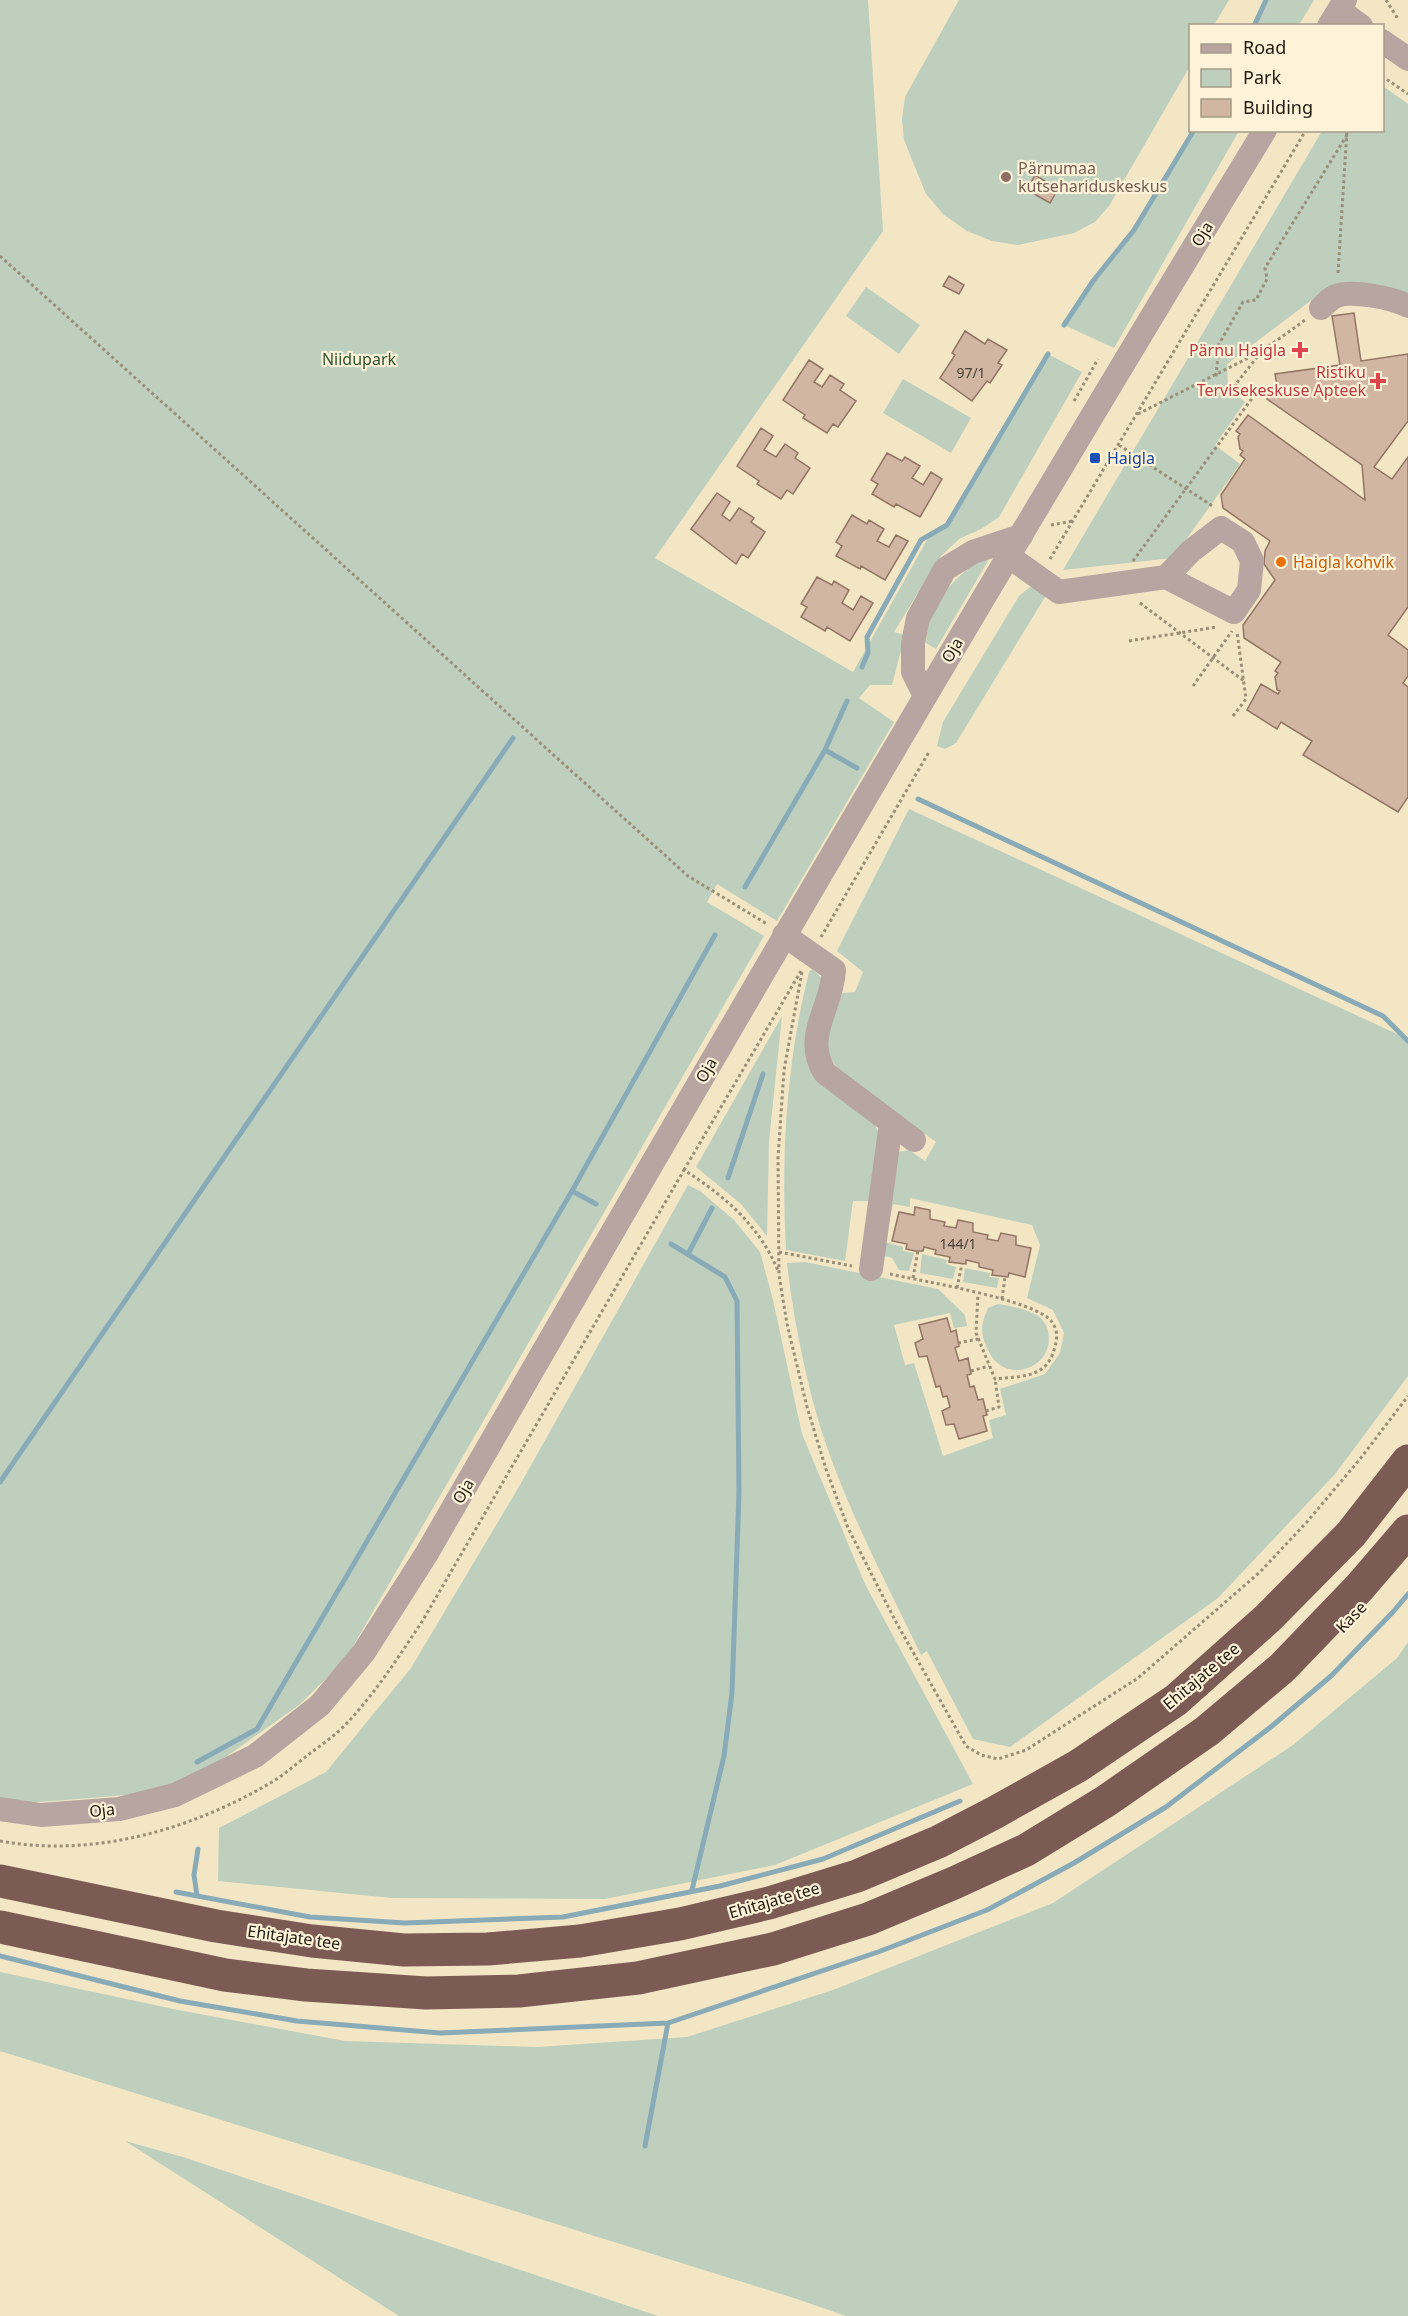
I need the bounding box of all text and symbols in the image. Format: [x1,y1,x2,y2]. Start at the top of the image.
legend [1189,24,1384,132]
text: Road [1243,35,1286,59]
text: Park [1243,65,1281,89]
text: Building [1243,95,1313,119]
place label: Pärnumaa kutsehariduskeskus [1018,157,1167,197]
marker: Pärnumaa kutsehariduskeskus [999,170,1013,184]
street label: Oja [1186,217,1218,251]
place label: Pärnu Haigla [1189,339,1286,361]
marker: Pärnu Haigla [1291,341,1309,359]
park label: Niidupark [322,348,397,370]
place label: Ristiku Tervisekeskuse Apteek [1197,361,1366,401]
house number: 97/1 [956,363,986,382]
marker: Ristiku Tervisekeskuse Apteek [1371,374,1385,388]
place label: Haigla [1107,447,1155,469]
marker: Haigla [1088,451,1102,465]
place label: Haigla kohvik [1293,551,1394,573]
marker: Haigla kohvik [1274,555,1288,569]
street label: Oja [936,633,968,667]
street label: Oja [690,1053,722,1087]
house number: 144/1 [939,1234,977,1253]
street label: Oja [447,1474,479,1508]
street label: Kase [1331,1597,1371,1637]
street label: Ehitajate tee [1158,1638,1244,1714]
street label: Oja [88,1798,116,1822]
street label: Ehitajate tee [726,1877,822,1923]
street label: Ehitajate tee [246,1920,342,1954]

